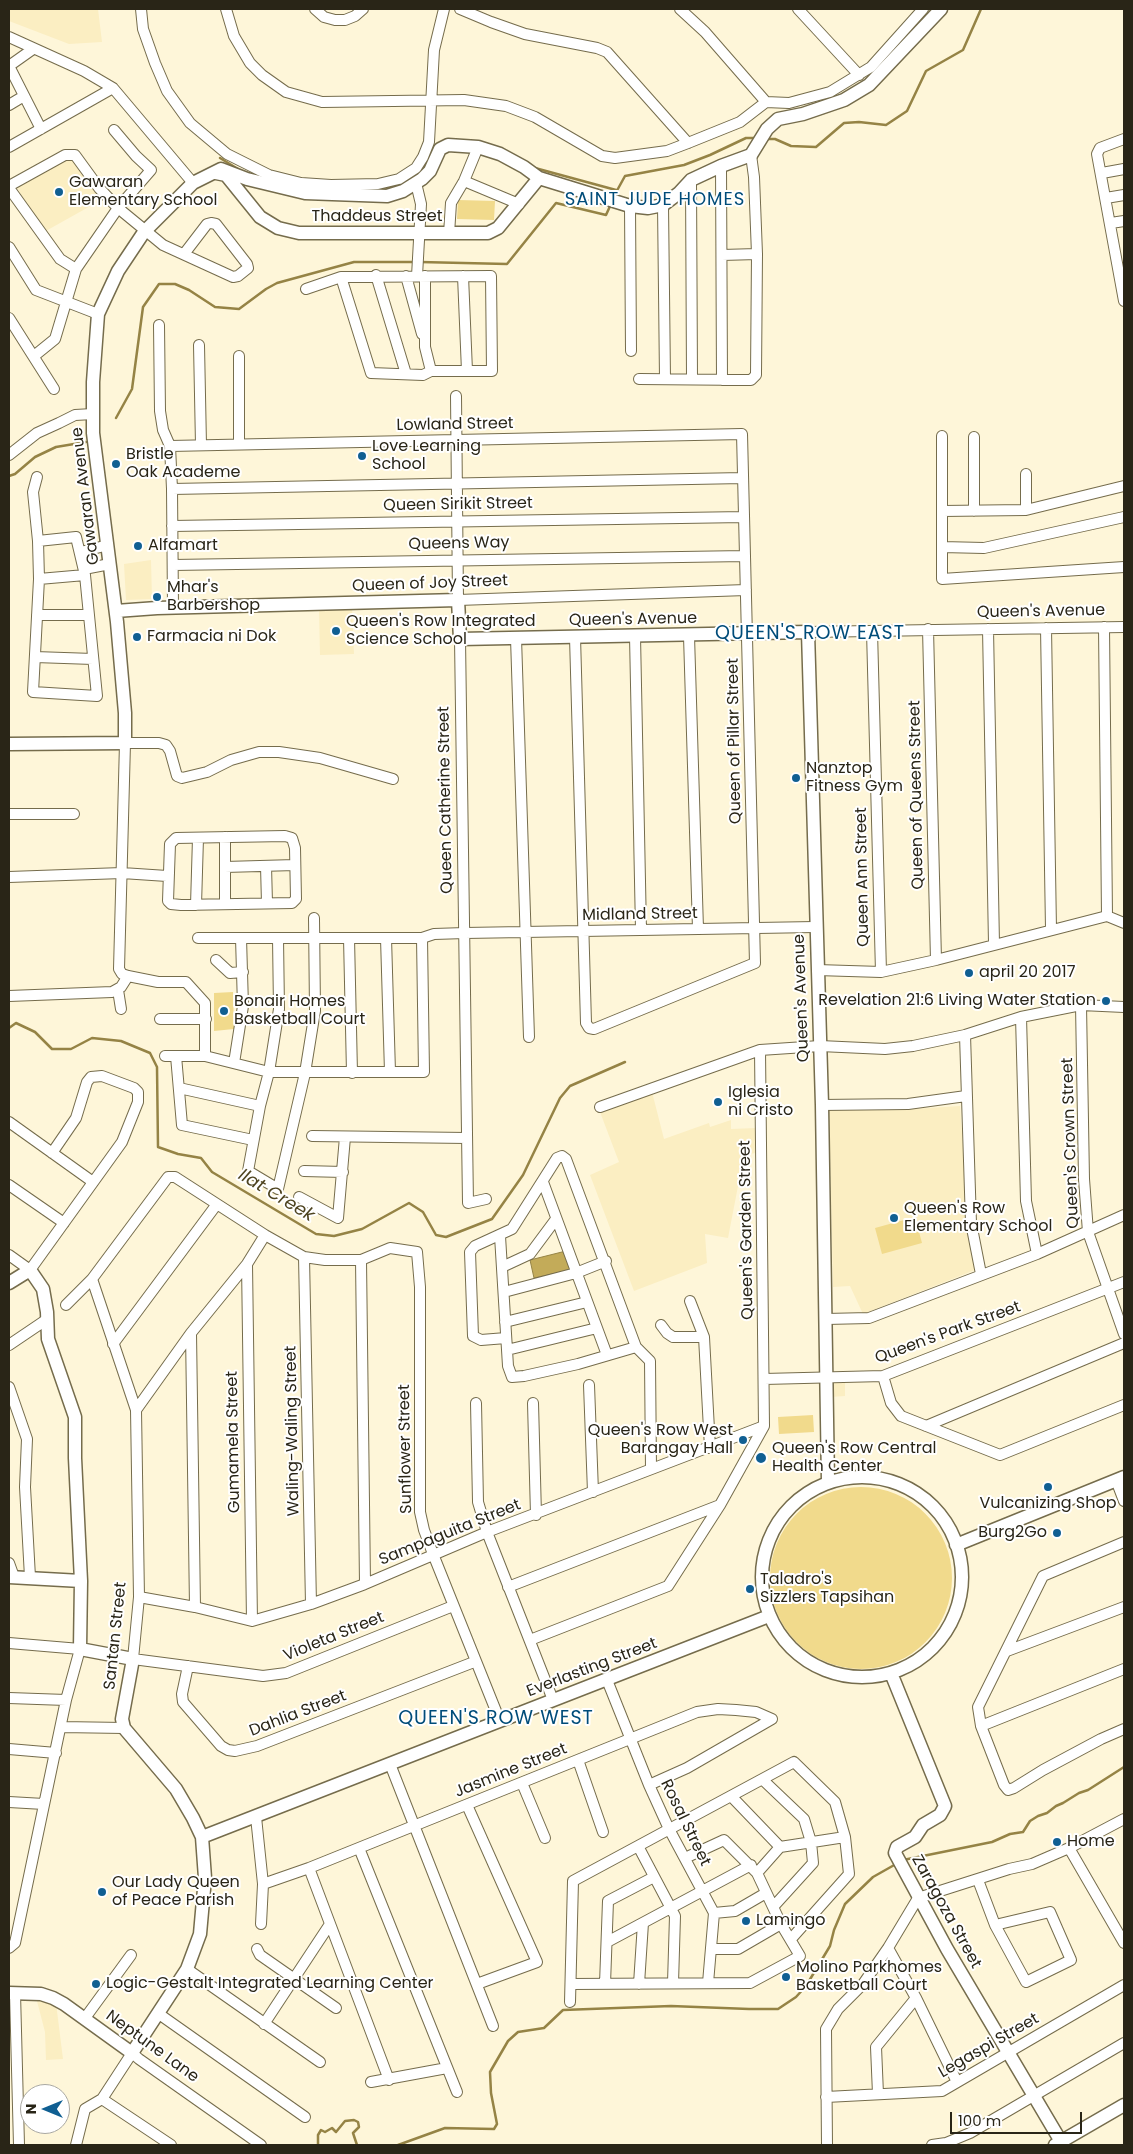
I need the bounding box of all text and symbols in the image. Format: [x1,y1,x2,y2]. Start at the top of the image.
place label: Gawaran Elementary School [69,173,217,211]
marker: Gawaran Elementary School [53,186,65,198]
district label: SAINT JUDE HOMES [563,189,747,211]
street label: Thaddeus Street [312,207,442,227]
street label: Lowland Street [396,414,514,436]
street label: Gawaran Avenue [68,426,104,566]
place label: Love Learning School [372,437,481,475]
place label: Bristle Oak Academe [126,445,240,483]
marker: Love Learning School [356,450,368,462]
marker: Bristle Oak Academe [110,458,122,470]
street label: Queen Sirikit Street [383,494,533,516]
street label: Queens Way [408,534,510,554]
place label: Alfamart [148,536,218,556]
marker: Alfamart [132,540,144,552]
street label: Queen of Joy Street [352,572,508,596]
place label: Mhar's Barbershop [167,578,260,616]
marker: Mhar's Barbershop [151,591,163,603]
street label: Queen's Avenue [977,601,1105,623]
street label: Queen's Avenue [569,609,697,631]
place label: Queen's Row Integrated Science School [346,612,536,650]
district label: QUEEN'S ROW EAST [713,623,907,645]
marker: Queen's Row Integrated Science School [330,625,342,637]
place label: Farmacia ni Dok [147,627,276,647]
marker: Farmacia ni Dok [131,631,143,643]
street label: Queen of Pillar Street [724,658,746,824]
street label: Queen of Queens Street [906,700,928,890]
street label: Queen Catherine Street [435,706,457,894]
place label: Nanztop Fitness Gym [806,759,903,797]
marker: Nanztop Fitness Gym [790,772,802,784]
street label: Queen Ann Street [852,807,874,947]
street label: Midland Street [582,904,698,926]
street label: Queen's Avenue [790,934,814,1062]
place label: april 20 2017 [979,963,1075,983]
marker: april 20 2017 [963,967,975,979]
place label: Revelation 21:6 Living Water Station [818,991,1096,1011]
place label: Bonair Homes Basketball Court [234,992,365,1030]
marker: Revelation 21:6 Living Water Station [1100,995,1112,1007]
marker: Bonair Homes Basketball Court [218,1005,230,1017]
street label: Queen's Crown Street [1058,1057,1084,1229]
place label: Iglesia ni Cristo [728,1083,793,1121]
marker: Iglesia ni Cristo [712,1096,724,1108]
street label: Queen's Garden Street [736,1140,758,1320]
water label: Ilat Creek [234,1165,318,1227]
place label: Queen's Row Elementary School [904,1199,1052,1237]
marker: Queen's Row Elementary School [888,1212,900,1224]
street label: Queen's Park Street [873,1298,1023,1368]
street label: Waling-Waling Street [282,1346,304,1516]
street label: Gumamela Street [223,1371,245,1513]
street label: Sunflower Street [395,1384,417,1514]
place label: Queen's Row West Barangay Hall [588,1421,733,1459]
marker: Queen's Row West Barangay Hall [737,1434,749,1446]
place label: Queen's Row Central Health Center [772,1439,937,1477]
marker: Queen's Row Central Health Center [754,1451,768,1465]
marker: Vulcanizing Shop [1042,1481,1054,1493]
place label: Vulcanizing Shop [980,1494,1116,1514]
street label: Sampaguita Street [376,1496,524,1570]
place label: Burg2Go [978,1523,1047,1543]
marker: Burg2Go [1051,1527,1063,1539]
place label: Taladro's Sizzlers Tapsihan [760,1570,894,1608]
street label: Santan Street [101,1581,131,1691]
marker: Taladro's Sizzlers Tapsihan [744,1583,756,1595]
street label: Violeta Street [281,1608,387,1666]
street label: Everlasting Street [524,1634,660,1702]
street label: Dahlia Street [247,1687,349,1741]
district label: QUEEN'S ROW WEST [396,1708,596,1730]
street label: Jasmine Street [452,1740,570,1802]
street label: Rosal Street [656,1776,714,1870]
place label: Home [1067,1832,1115,1852]
marker: Home [1051,1836,1063,1848]
street label: Zaragoza Street [907,1852,985,1972]
place label: Our Lady Queen of Peace Parish [112,1873,240,1911]
marker: Our Lady Queen of Peace Parish [96,1886,108,1898]
place label: Lamingo [756,1911,825,1931]
marker: Lamingo [740,1915,752,1927]
place label: Molino Parkhomes Basketball Court [796,1958,942,1996]
marker: Molino Parkhomes Basketball Court [780,1971,792,1983]
place label: Logic-Gestalt Integrated Learning Center [106,1974,434,1994]
marker: Logic-Gestalt Integrated Learning Center [90,1978,102,1990]
street label: Neptune Lane [102,2007,202,2087]
street label: Legaspi Street [935,2010,1043,2082]
north arrow [20,2084,70,2134]
scale bar [953,2102,1086,2134]
text: N [21,2104,41,2114]
text: 100 m [958,2110,1001,2131]

